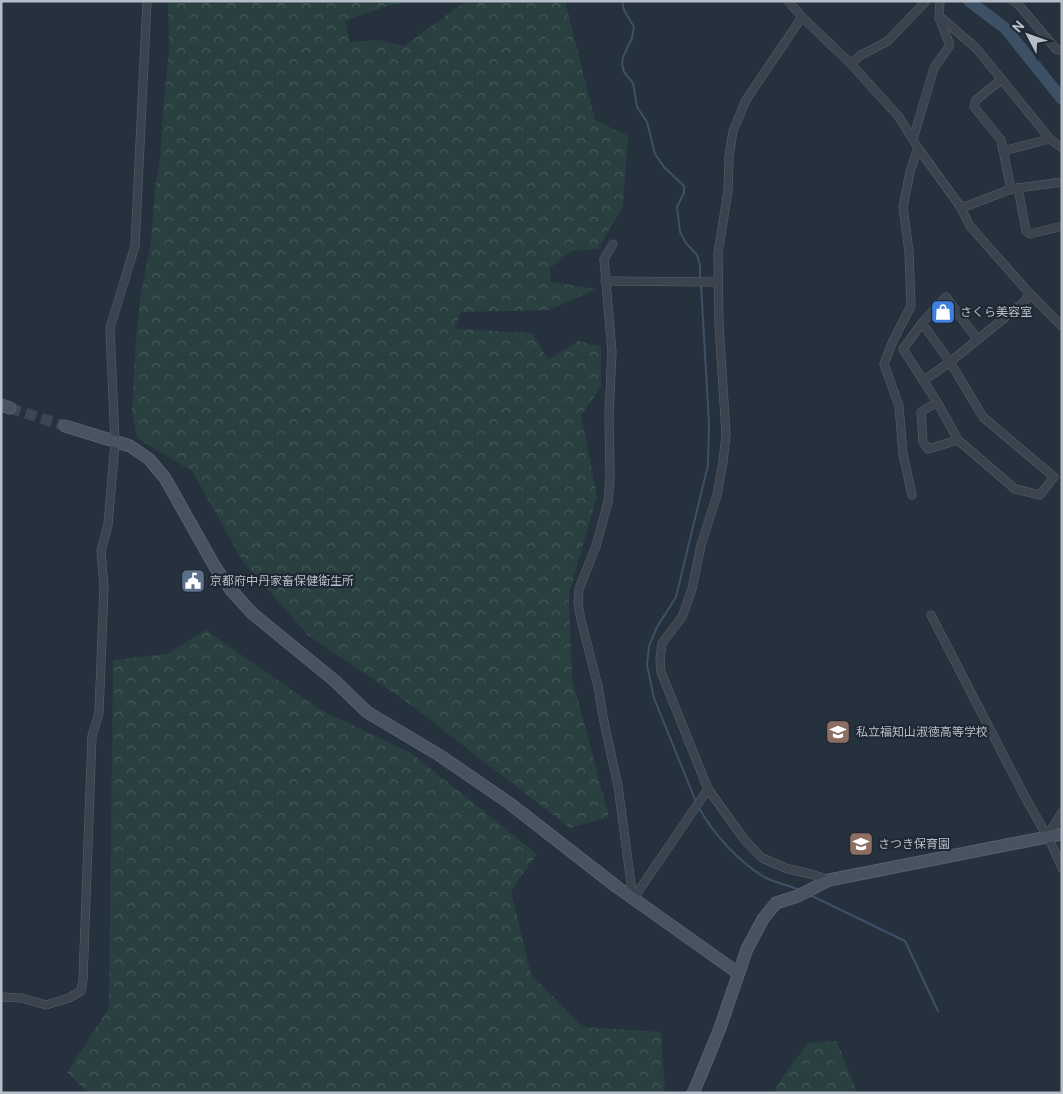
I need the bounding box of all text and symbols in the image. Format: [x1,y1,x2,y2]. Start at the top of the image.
north arrow [1003,10,1053,60]
text: N [1009,17,1027,35]
shop icon: さくら美容室 [930,299,956,325]
place label: さくら美容室 [960,305,1032,319]
public building icon: 京都府中丹家畜保健衛生所 [180,568,206,594]
place label: 京都府中丹家畜保健衛生所 [210,574,354,588]
school or university icon: 私立福知山淑徳高等学校 [825,719,851,745]
place label: 私立福知山淑徳高等学校 [856,725,988,739]
school or university icon: さつき保育園 [848,831,874,857]
place label: さつき保育園 [878,837,950,851]

